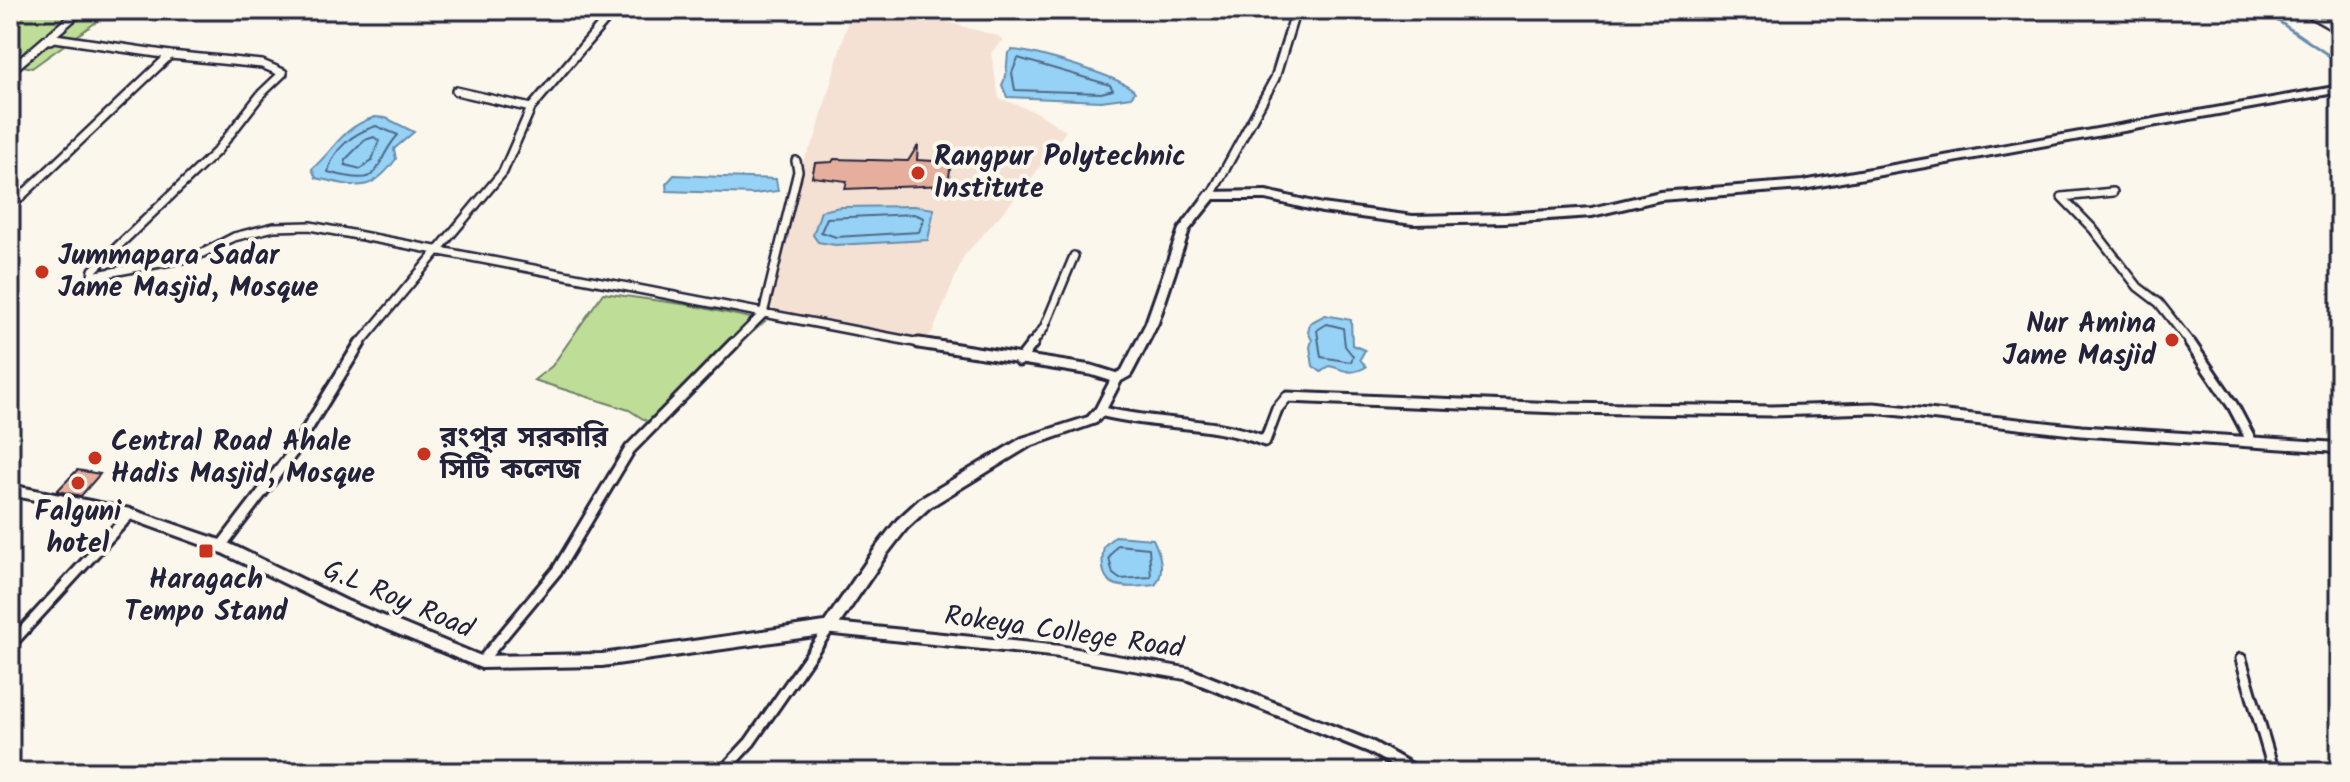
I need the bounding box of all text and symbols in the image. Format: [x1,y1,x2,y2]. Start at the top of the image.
place label: Rangpur Polytechnic Institute [934,135,1186,212]
marker: Rangpur Polytechnic Institute [909,164,927,182]
place label: Jummapara Sadar Jame Masjid, Mosque [58,234,319,311]
marker: Jummapara Sadar Jame Masjid, Mosque [33,263,51,281]
place label: Nur Amina Jame Masjid [2003,302,2157,379]
marker: Nur Amina Jame Masjid [2163,331,2181,349]
place label: রংপুর সরকারি সিটি কলেজ [439,416,609,493]
place label: Central Road Ahale Hadis Masjid, Mosque [111,420,375,497]
marker: রংপুর সরকারি সিটি কলেজ [415,445,433,463]
marker: Central Road Ahale Hadis Masjid, Mosque [86,449,104,467]
marker: Falguni hotel [69,474,87,492]
place label: Falguni hotel [35,490,122,567]
marker: Haragach Tempo Stand [197,542,215,560]
street label: G.L Roy Road [316,548,481,652]
place label: Haragach Tempo Stand [124,558,289,635]
street label: Rokeya College Road [941,594,1188,672]

